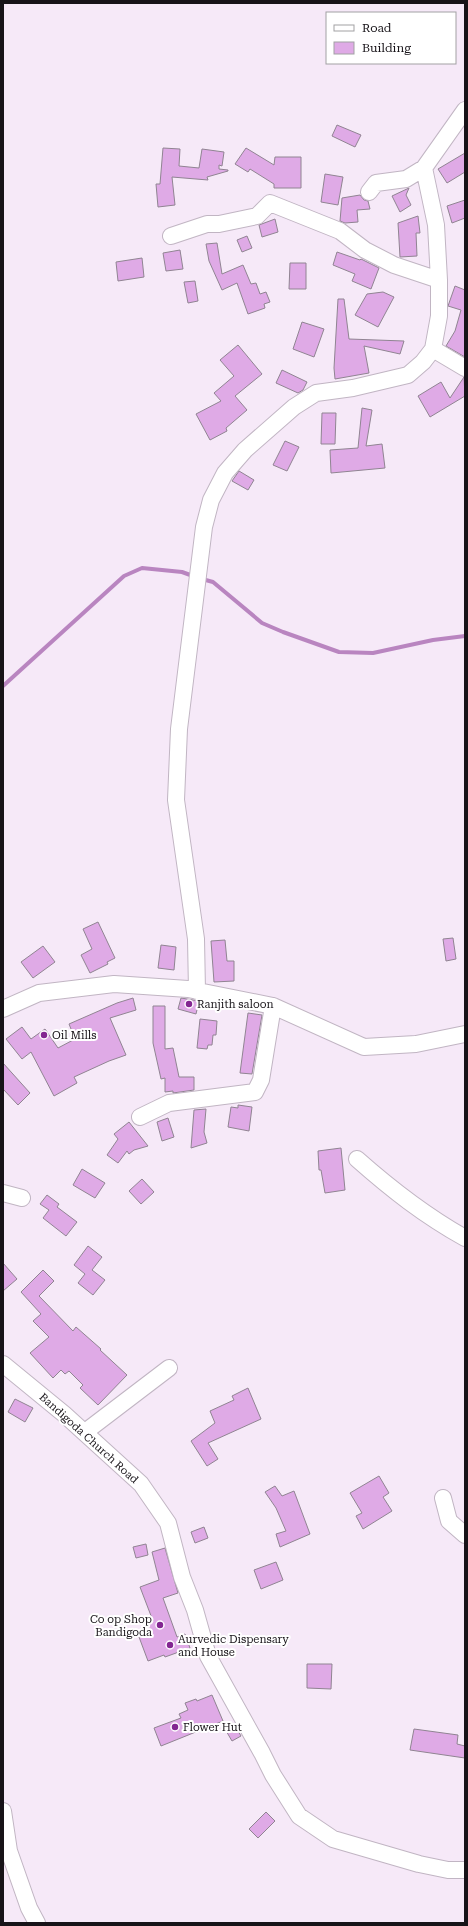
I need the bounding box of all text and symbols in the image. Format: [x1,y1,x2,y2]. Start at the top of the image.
legend [326,12,456,64]
text: Road [362,21,392,35]
text: Building [362,41,411,55]
place label: Ranjith saloon [197,998,274,1011]
marker: Ranjith saloon [184,999,194,1009]
place label: Oil Mills [52,1029,96,1042]
marker: Oil Mills [39,1030,49,1040]
street label: Bandigoda Church Road [37,1390,141,1486]
place label: Co op Shop Bandigoda [90,1613,152,1639]
marker: Co op Shop Bandigoda [155,1620,165,1630]
place label: Aurvedic Dispensary and House [178,1633,289,1659]
marker: Aurvedic Dispensary and House [165,1640,175,1650]
place label: Flower Hut [183,1721,242,1734]
marker: Flower Hut [170,1722,180,1732]

